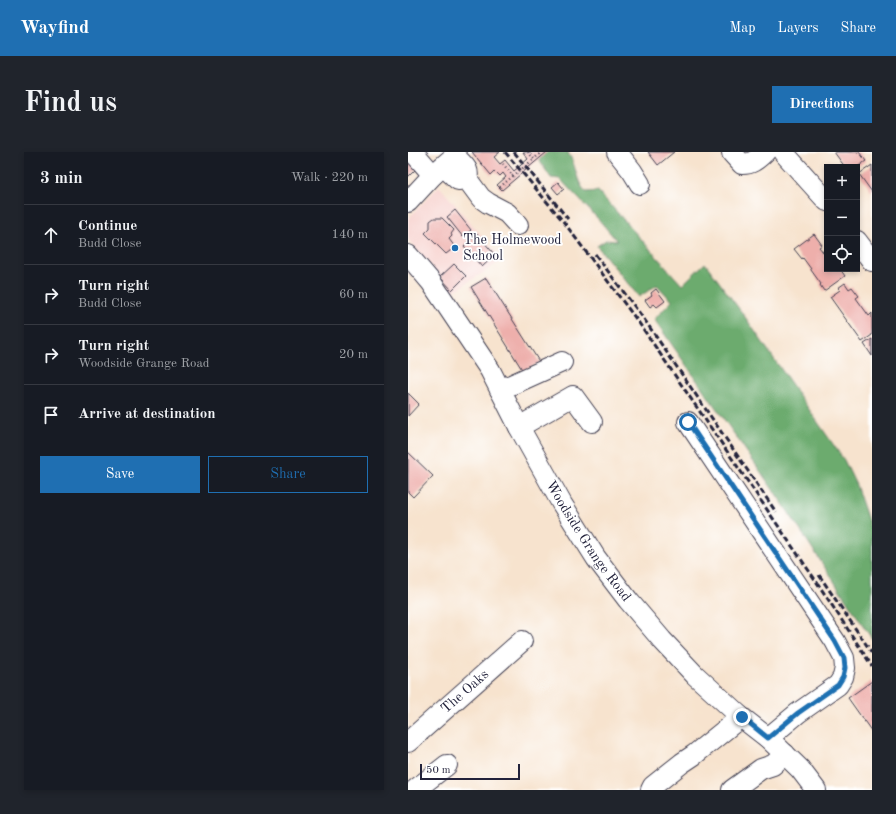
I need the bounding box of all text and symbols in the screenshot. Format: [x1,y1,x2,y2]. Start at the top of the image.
text: Wayfind [20,19,89,38]
text: Map [730,21,756,35]
text: Layers [778,21,819,35]
text: Share [841,21,876,35]
button: Directions [772,86,872,123]
text: Find us [24,90,117,118]
map controls [824,164,860,272]
button: + [824,164,860,200]
text: 3 min [40,170,83,187]
text: Walk · 220 m [291,171,368,184]
button: − [824,200,860,236]
text: Continue [78,219,137,234]
icon: ahead [40,224,62,246]
text: 140 m [331,228,368,241]
place label: The Holmewood School [463,233,562,263]
button: locate [824,236,860,272]
text: Budd Close [78,237,141,250]
marker: The Holmewood School [450,243,460,253]
text: Turn right [78,279,149,294]
icon: right [40,284,62,306]
text: 60 m [339,288,368,301]
text: Budd Close [78,297,141,310]
text: Turn right [78,339,149,354]
icon: right [40,344,62,366]
text: 20 m [339,348,368,361]
text: Woodside Grange Road [78,357,210,370]
icon: arrive [40,404,62,426]
text: Arrive at destination [78,407,216,422]
route start [679,413,697,431]
button: Save [40,456,200,493]
button: Share [208,456,368,493]
street label: Woodside Grange Road [543,478,633,604]
street label: The Oaks [439,667,491,716]
route end [733,708,751,726]
scale bar [420,762,520,781]
text: 50 m [426,765,451,776]

